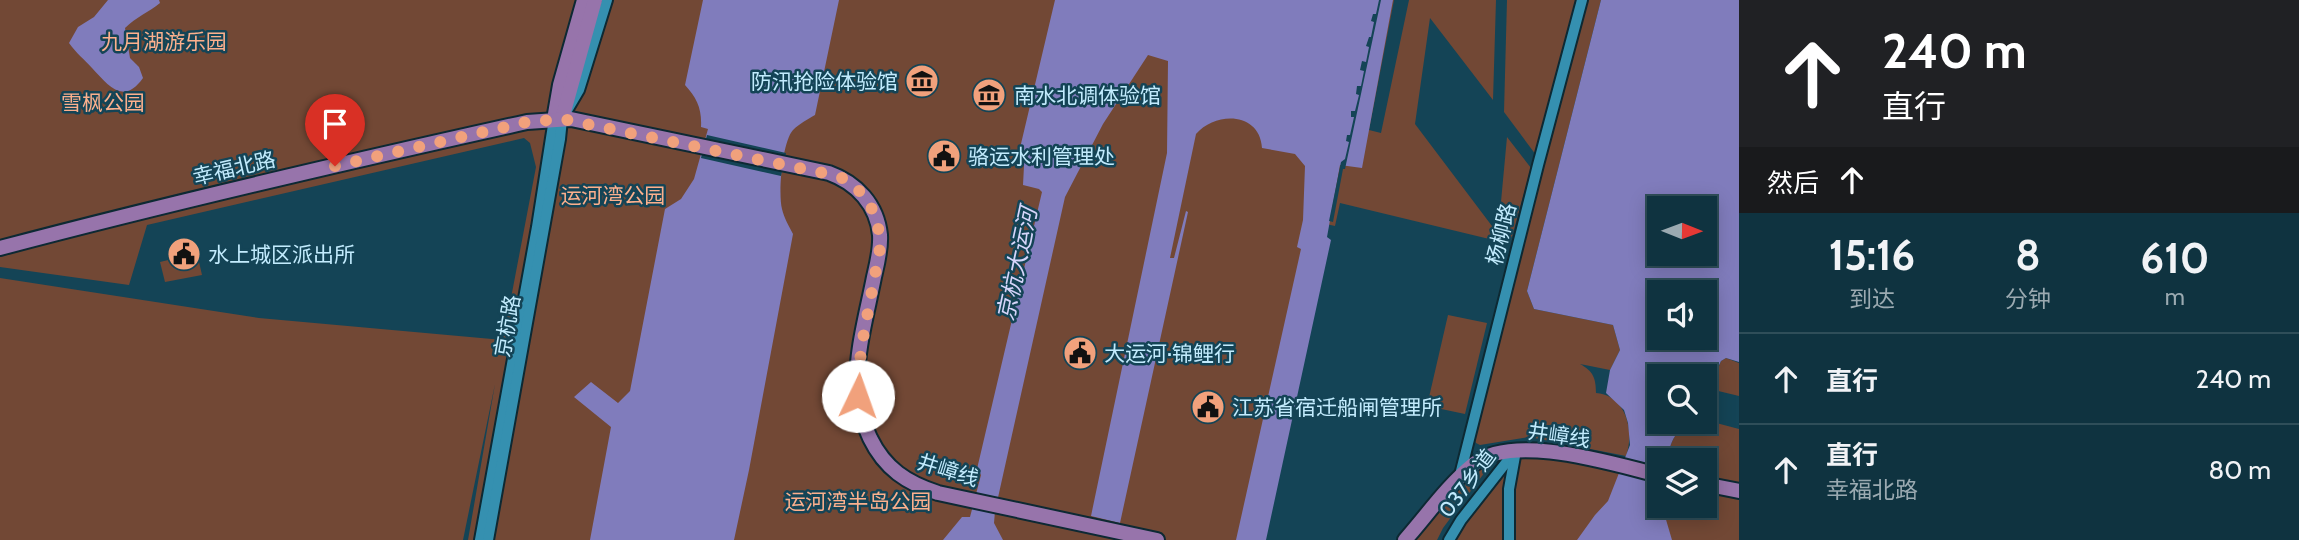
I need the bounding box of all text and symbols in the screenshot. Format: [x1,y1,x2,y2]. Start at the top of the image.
text: 240 m [1882,21,2027,80]
icon: ahead [1767,28,1858,119]
park label: 九月湖游乐园 [101,29,227,54]
museum icon: 防汛抢险体验馆 [903,62,941,100]
place label: 防汛抢险体验馆 [751,69,898,94]
museum icon: 南水北调体验馆 [970,76,1008,114]
place label: 南水北调体验馆 [1014,83,1161,108]
text: 直行 [1882,87,1946,126]
park label: 雪枫公园 [61,90,145,115]
pin [305,94,365,166]
icon: arrive [316,105,354,143]
public building icon: 骆运水利管理处 [925,137,963,175]
place label: 骆运水利管理处 [968,144,1115,169]
street label: 幸福北路 [190,146,278,190]
icon: ahead [1833,161,1871,199]
text: 然后 [1767,167,1819,199]
park label: 运河湾公园 [561,183,666,208]
north arrow [1647,196,1717,266]
map controls [1647,196,1717,518]
street label: 杨柳路 [1481,200,1521,268]
water label: 京杭大运河 [991,201,1043,323]
text: 15:16 [1829,229,1915,281]
text: 8 [2015,229,2041,281]
text: 610 [2141,232,2209,284]
public building icon: 水上城区派出所 [165,235,203,273]
place label: 水上城区派出所 [208,242,355,267]
button: sound [1647,280,1717,350]
text: m [2165,283,2185,311]
text: 到达 [1849,285,1895,313]
text: 分钟 [2005,285,2051,313]
street label: 京杭路 [489,293,525,359]
public building icon: 大运河·锦鲤行 [1061,334,1099,372]
place label: 大运河·锦鲤行 [1104,341,1235,366]
position arrow [821,359,895,433]
icon: ahead [1767,360,1805,398]
text: 240 m [2196,363,2271,395]
button: search [1647,364,1717,434]
text: 直行 [1826,365,1878,397]
public building icon: 江苏省宿迁船闸管理所 [1189,388,1227,426]
place label: 江苏省宿迁船闸管理所 [1232,395,1442,420]
street label: 井嶂线 [1526,418,1592,452]
text: 直行 [1826,439,1878,471]
street label: 037乡道 [1433,444,1501,522]
button: layers [1647,448,1717,518]
street label: 井嶂线 [914,449,982,491]
icon: ahead [1767,451,1805,489]
text: 80 m [2208,454,2271,486]
text: 幸福北路 [1826,476,1918,504]
park label: 运河湾半岛公园 [785,489,932,514]

